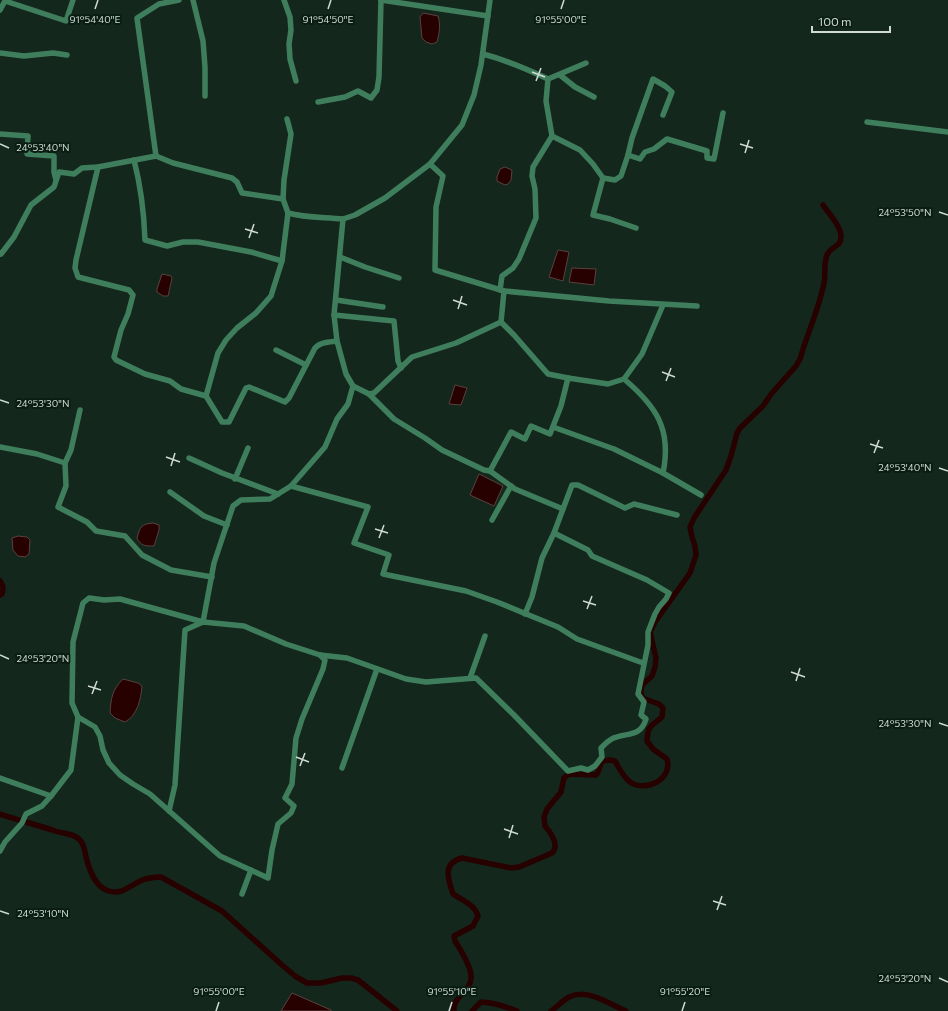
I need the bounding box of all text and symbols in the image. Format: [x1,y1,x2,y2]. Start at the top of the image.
scale bar [812,8,890,34]
text: 91°54'40"E [69,13,121,25]
text: 91°54'50"E [303,13,353,25]
text: 91°55'00"E [535,13,587,25]
text: 100 m [818,14,852,28]
text: 24°53'40"N [16,141,70,153]
text: 24°53'50"N [878,206,932,218]
text: 24°53'30"N [16,397,70,409]
text: 24°53'40"N [878,461,932,473]
text: 24°53'20"N [17,652,69,664]
text: 24°53'30"N [878,717,932,729]
text: 24°53'10"N [17,907,69,919]
text: 24°53'20"N [879,972,931,984]
text: 91°55'00"E [193,985,245,997]
text: 91°55'10"E [427,985,477,997]
text: 91°55'20"E [660,985,710,997]

